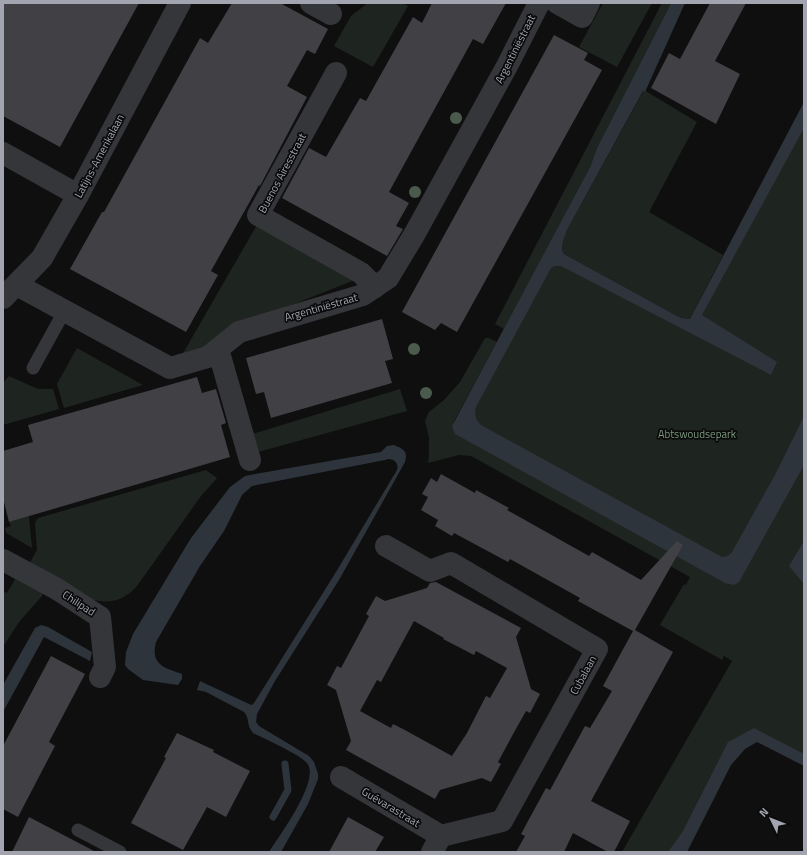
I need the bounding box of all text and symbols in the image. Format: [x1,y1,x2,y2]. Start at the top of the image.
street label: Argentiniëstraat [491,12,539,86]
street label: Latijns-Amerikalaan [70,111,128,201]
street label: Buenos Airesstraat [254,130,310,216]
street label: Argentiniëstraat [283,289,359,325]
park label: Abtswoudsepark [658,426,737,442]
street label: Chilipad [59,586,99,620]
street label: Cubalaan [566,652,600,697]
street label: Guévarastraat [359,783,423,831]
north arrow [751,799,791,839]
text: N [755,804,772,820]

